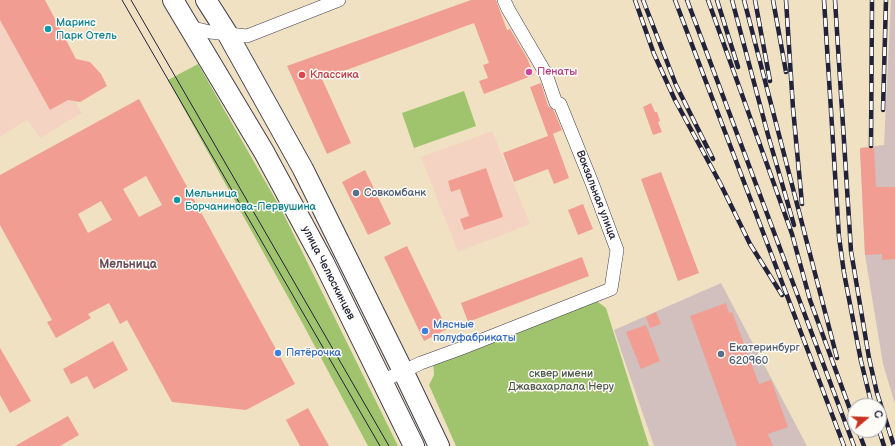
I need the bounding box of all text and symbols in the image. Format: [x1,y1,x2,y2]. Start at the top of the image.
place label: Маринс Парк Отель [56,16,117,42]
marker: Маринс Парк Отель [43,24,53,34]
place label: Пенаты [537,65,577,79]
marker: Пенаты [524,67,534,77]
place label: Классика [310,68,359,82]
marker: Классика [297,70,307,80]
street label: Вокзальная улица [573,149,619,241]
place label: Совкомбанк [364,186,426,200]
place label: Мельница Борчанинова-Первушина [185,187,316,213]
marker: Совкомбанк [351,188,361,198]
marker: Мельница Борчанинова-Первушина [172,195,182,205]
street label: улица Челюскинцев [299,224,357,322]
district label: Мельница [99,258,157,272]
place label: Мясные полуфабрикаты [433,318,516,344]
marker: Мясные полуфабрикаты [420,326,430,336]
place label: Екатеринбург 620960 [729,341,800,367]
place label: Пятёрочка [286,346,341,360]
marker: Пятёрочка [273,348,283,358]
marker: Екатеринбург 620960 [716,349,726,359]
park label: сквер имени Джавахарлала Неру [508,367,614,393]
north arrow [847,398,887,438]
text: С [870,409,885,420]

